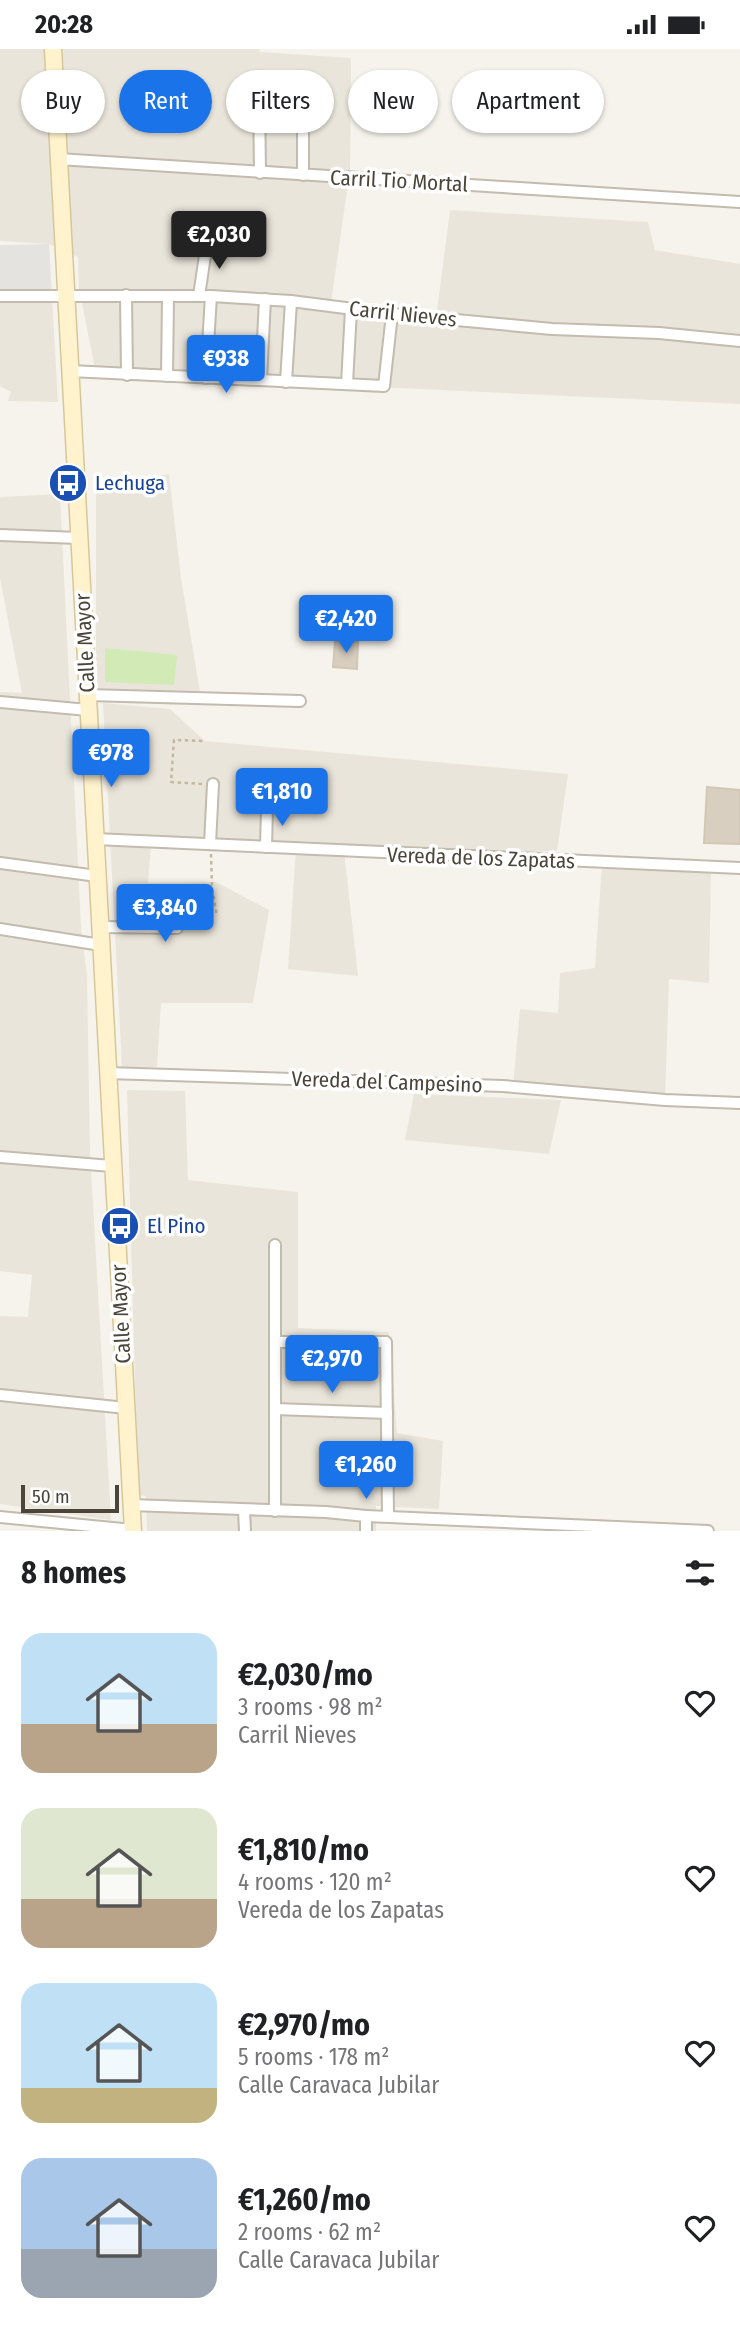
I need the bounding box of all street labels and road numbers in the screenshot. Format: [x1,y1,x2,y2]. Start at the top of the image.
street label: Carril Tio Mortal [330,164,469,198]
street label: Carril Nieves [348,295,458,333]
street label: Calle Mayor [69,592,101,693]
street label: Vereda de los Zapatas [387,842,575,874]
street label: Vereda del Campesino [291,1066,483,1098]
street label: Calle Mayor [105,1263,137,1364]

